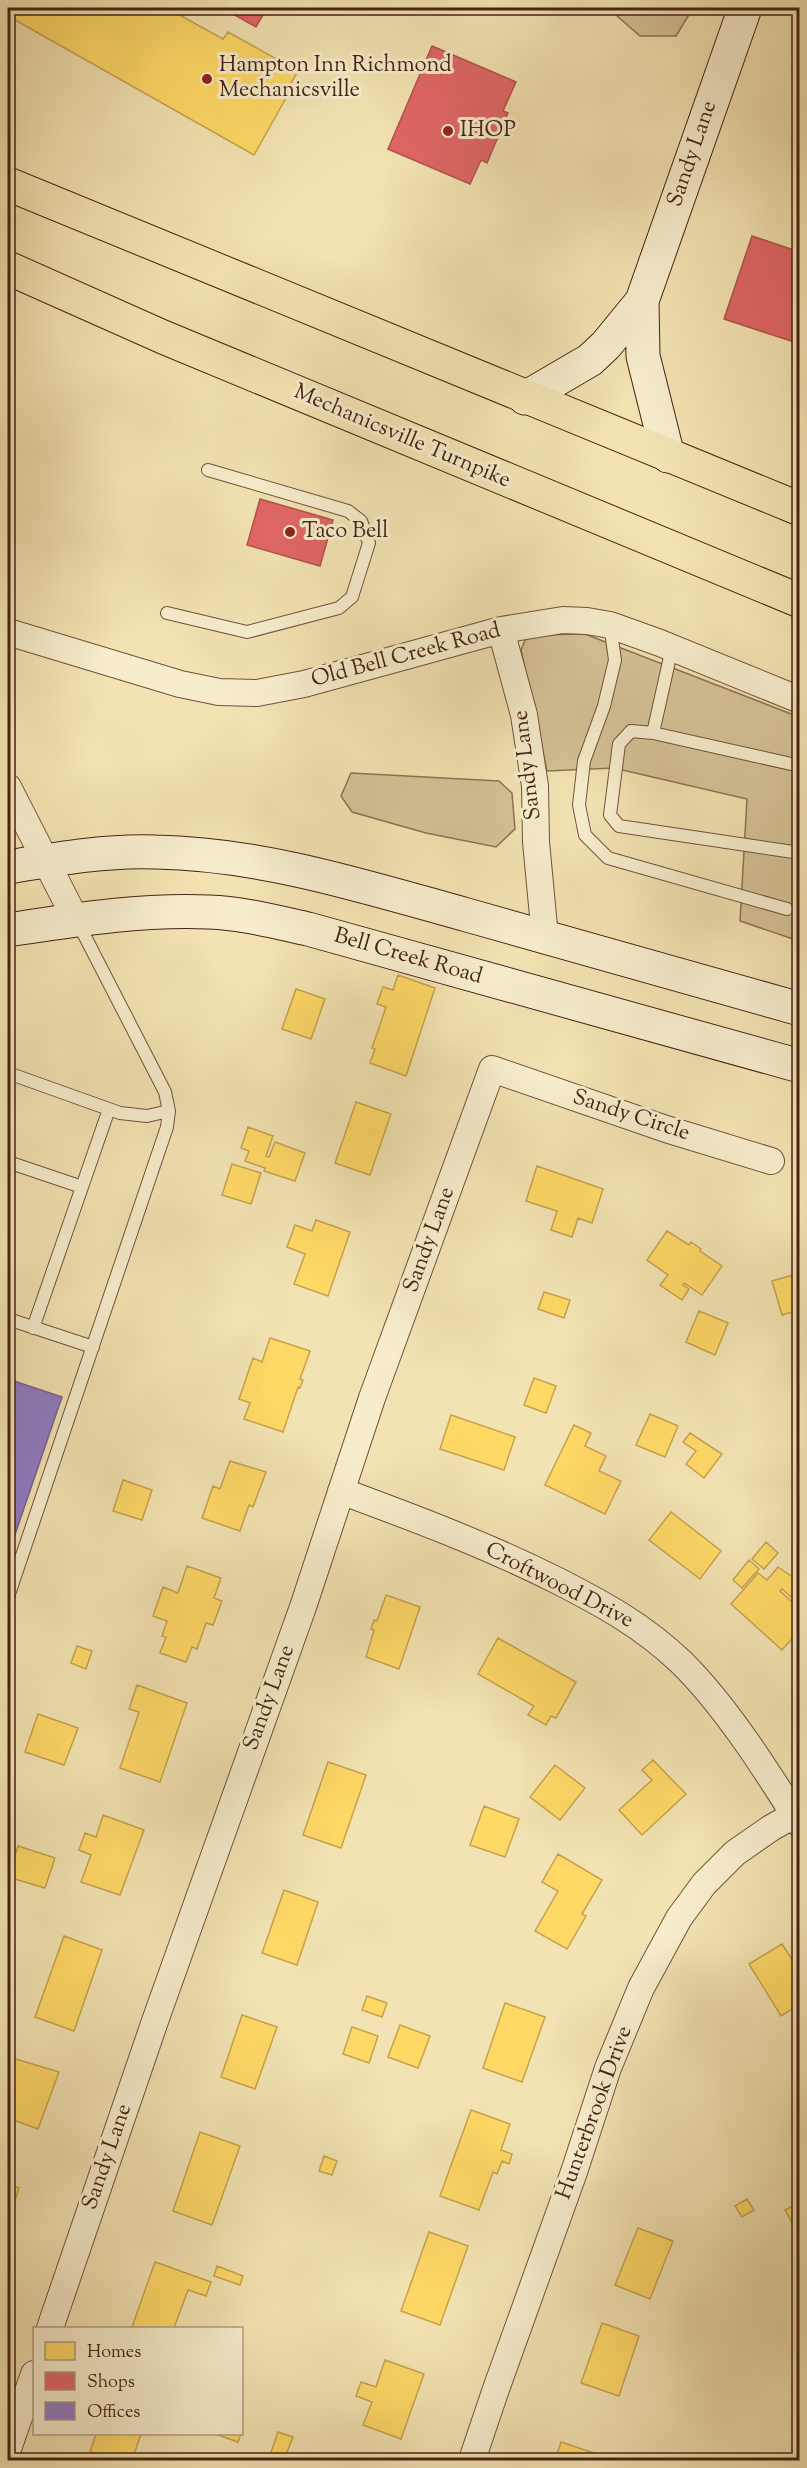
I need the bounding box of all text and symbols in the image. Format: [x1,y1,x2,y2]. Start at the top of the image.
place label: Hampton Inn Richmond Mechanicsville [219,50,452,107]
marker: Hampton Inn Richmond Mechanicsville [200,72,214,86]
street label: Sandy Lane [660,97,726,211]
place label: IHOP [460,115,516,147]
marker: IHOP [441,124,455,138]
street label: Mechanicsville Turnpike [288,377,516,497]
place label: Taco Bell [302,516,388,548]
marker: Taco Bell [283,525,297,539]
street label: Old Bell Creek Road [308,615,504,697]
street label: Sandy Lane [505,708,551,822]
street label: Bell Creek Road [330,921,486,993]
street label: Sandy Circle [568,1082,694,1150]
street label: Sandy Lane [396,1183,464,1297]
street label: Croftwood Drive [479,1535,639,1637]
street label: Sandy Lane [236,1641,304,1755]
street label: Hunterbrook Drive [549,2022,641,2204]
street label: Sandy Lane [75,2100,141,2214]
legend [33,2327,243,2435]
text: Homes [87,2340,141,2366]
text: Shops [87,2370,135,2396]
text: Offices [87,2400,140,2426]

